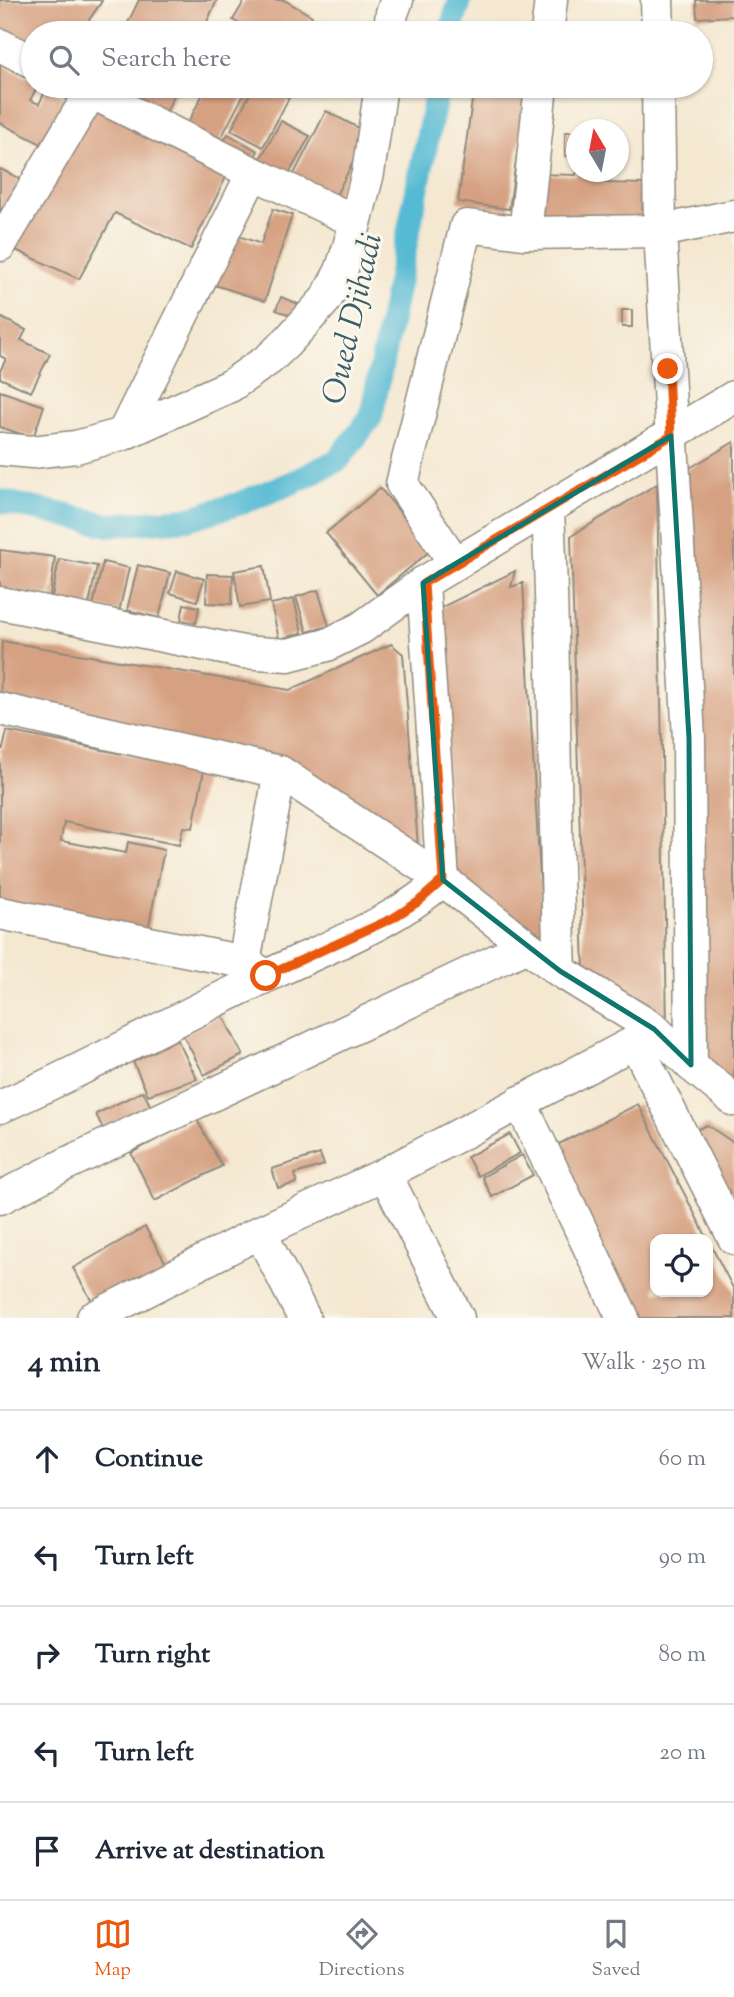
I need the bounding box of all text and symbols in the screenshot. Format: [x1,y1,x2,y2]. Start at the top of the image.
search box [21,21,713,98]
icon: search [45,41,83,79]
text: Search here [101,41,231,78]
north arrow [566,119,629,182]
water label: Oued Djihadi [312,229,396,409]
route end [652,353,683,384]
route start [250,960,281,991]
map controls [650,1234,713,1297]
button: locate [650,1234,713,1297]
text: 4 min [28,1342,101,1385]
text: Walk · 250 m [582,1347,706,1380]
icon: ahead [28,1440,66,1478]
text: Continue [95,1441,203,1478]
text: 60 m [658,1443,706,1476]
icon: left [28,1538,66,1576]
text: Turn left [95,1539,194,1576]
text: 90 m [659,1541,706,1574]
icon: right [28,1636,66,1674]
text: Turn right [95,1637,210,1674]
text: 80 m [658,1639,706,1672]
icon: left [28,1734,66,1772]
text: Turn left [95,1735,194,1772]
text: 20 m [659,1737,706,1770]
icon: arrive [28,1832,66,1870]
text: Arrive at destination [95,1833,325,1870]
tab: Map [94,1915,132,1984]
tab: Directions [319,1915,404,1984]
tab: Saved [592,1915,640,1984]

